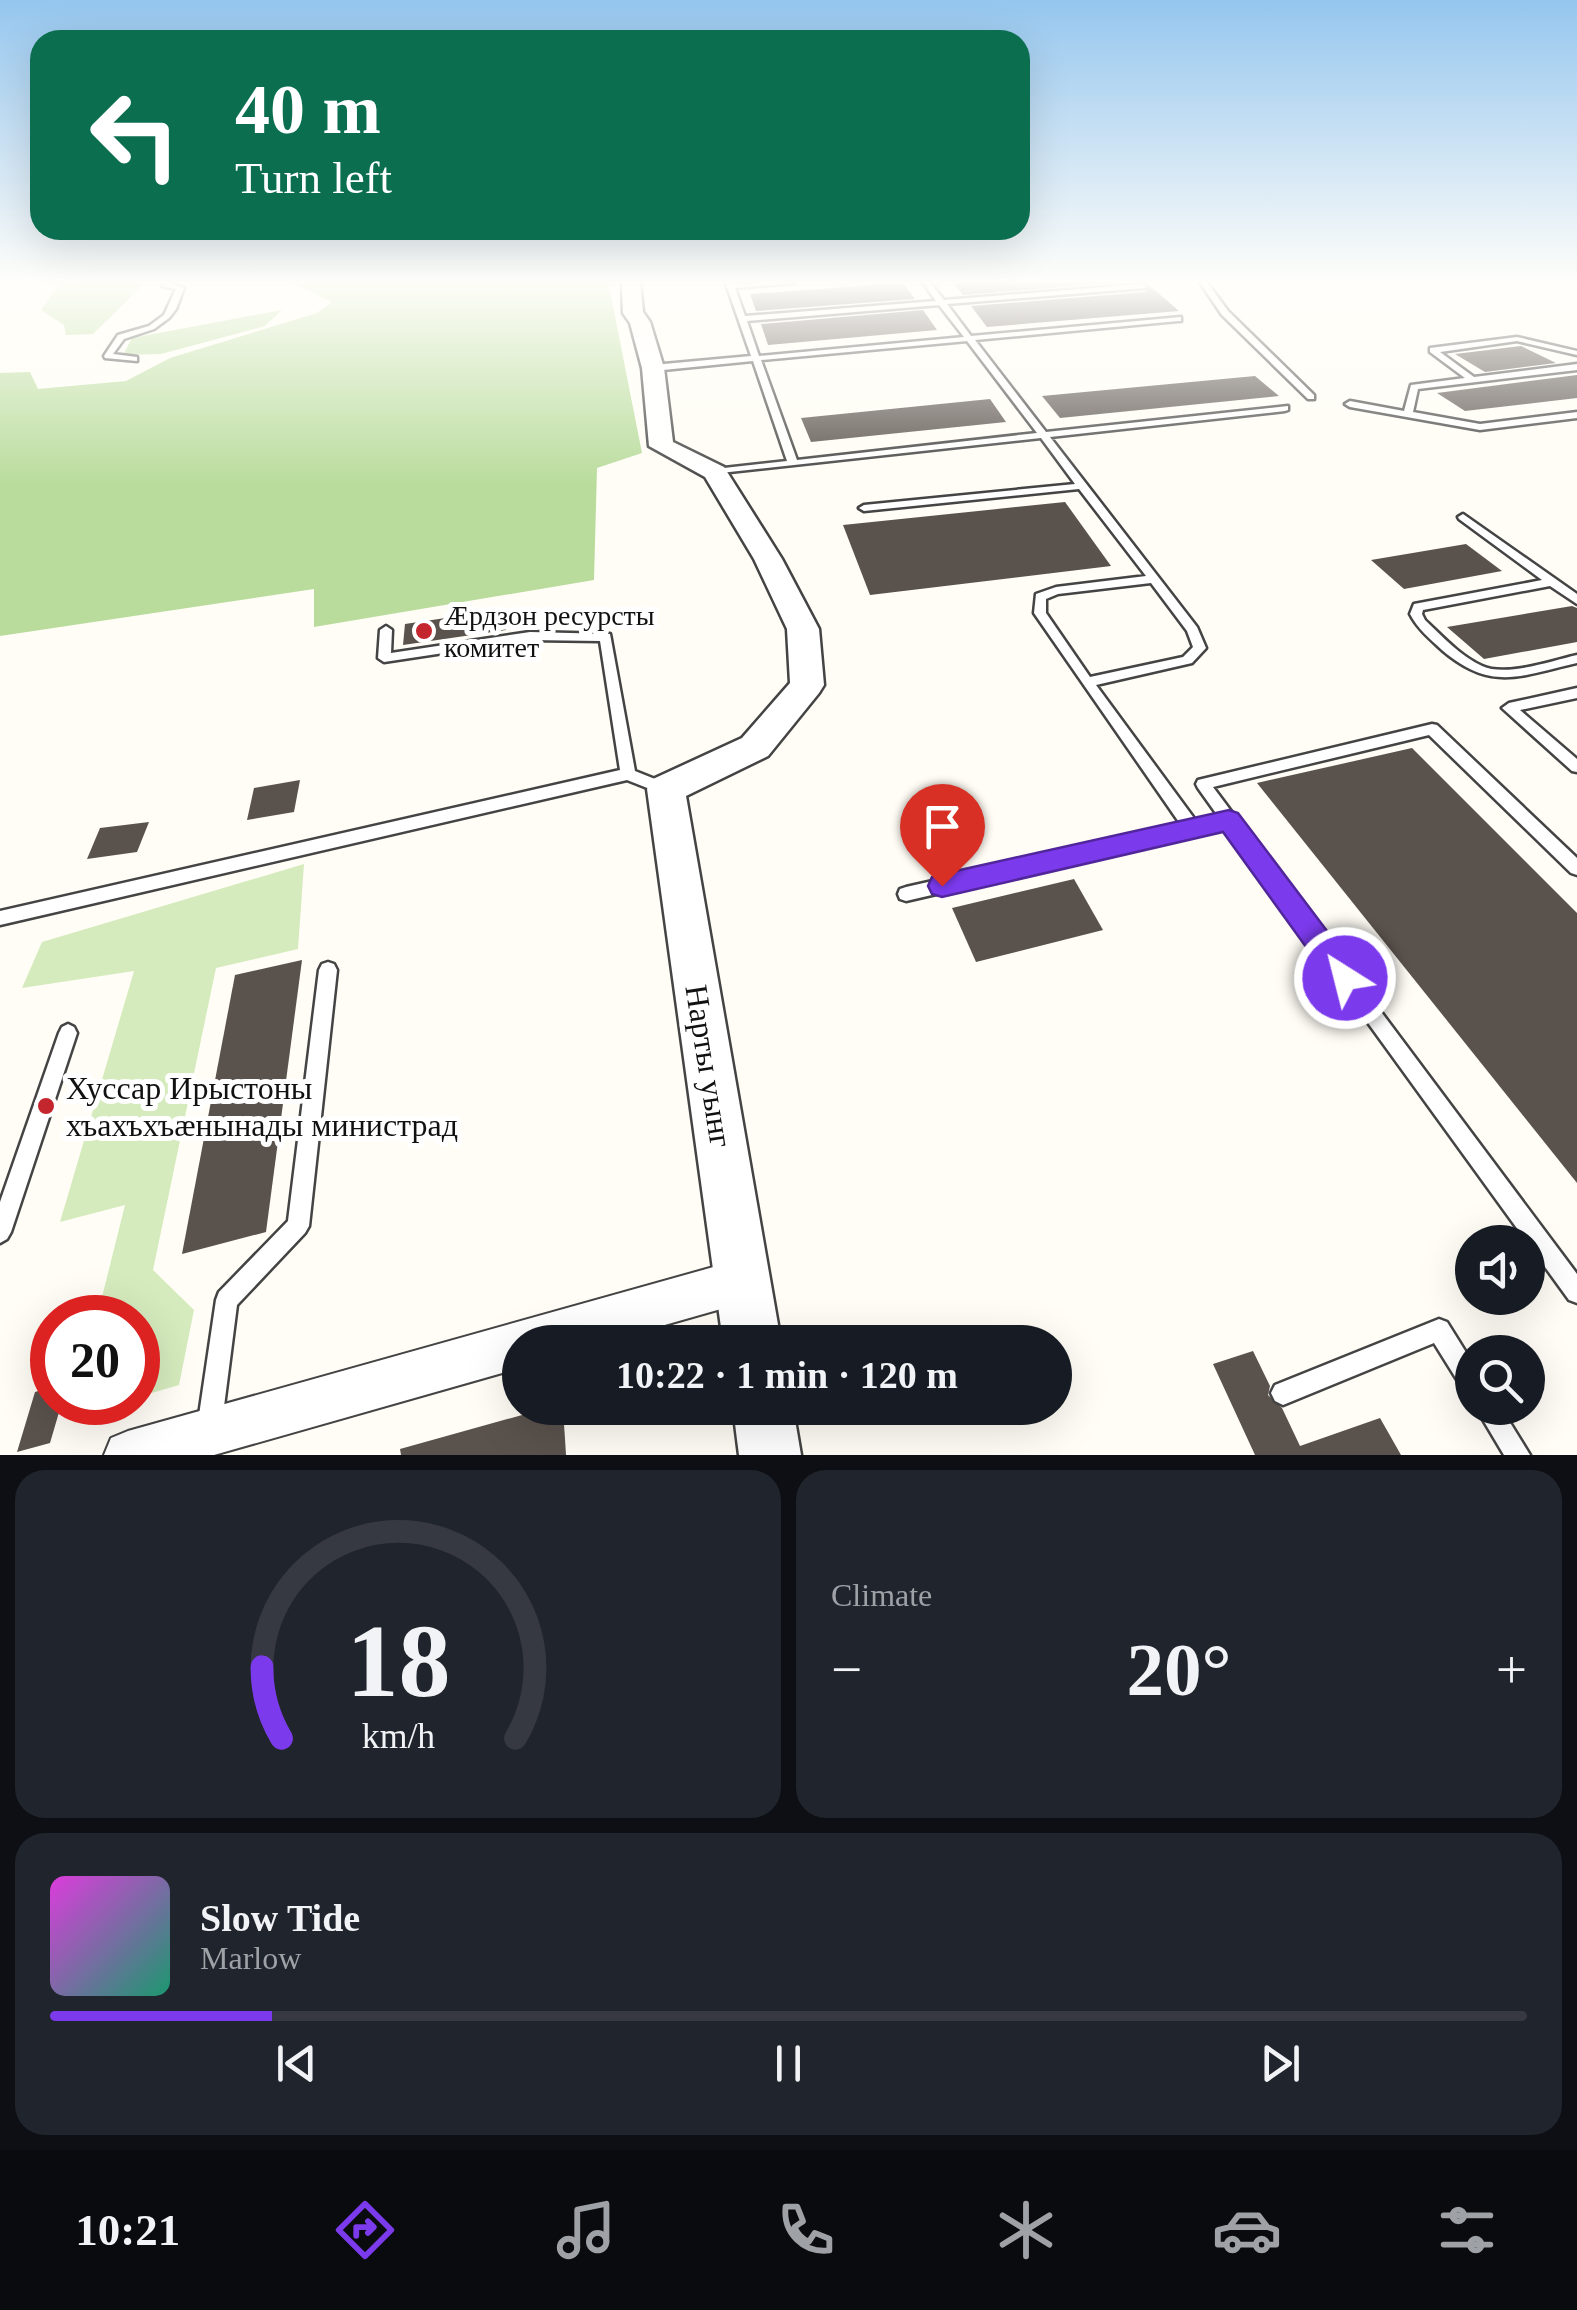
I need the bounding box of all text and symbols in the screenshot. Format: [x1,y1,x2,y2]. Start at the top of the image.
icon: left [70,70,200,200]
text: 40 m [235,71,381,148]
text: Turn left [235,153,392,203]
place label: Æрдзон ресурсты комитет [444,600,655,663]
marker: Æрдзон ресурсты комитет [413,620,435,642]
pin [900,784,985,887]
icon: arrive [915,799,970,854]
position arrow [1293,926,1397,1030]
street label: Нарты уынг [678,982,740,1150]
place label: Хуссар Ирыстоны хъахъхъæнынады министрад [66,1070,458,1143]
marker: Хуссар Ирыстоны хъахъхъæнынады министрад [35,1095,57,1117]
map controls [1455,1225,1545,1425]
button: sound [1455,1225,1545,1315]
speed limit sign: 20 [30,1295,160,1425]
button: search [1455,1335,1545,1425]
text: 10:22 · 1 min · 120 m [616,1354,958,1396]
text: Climate [831,1577,932,1613]
text: 18 [346,1603,450,1718]
text: 20° [1127,1628,1232,1711]
text: − [831,1639,862,1700]
text: + [1496,1639,1527,1700]
text: km/h [361,1716,435,1756]
text: Slow Tide [200,1897,360,1939]
text: Marlow [200,1940,301,1976]
icon: previous [269,2036,324,2091]
icon: pause [761,2036,816,2091]
icon: next [1253,2036,1308,2091]
icon: directions [330,2195,400,2265]
icon: music [551,2195,621,2265]
icon: phone [771,2195,841,2265]
icon: climate [991,2195,1061,2265]
icon: car [1212,2195,1282,2265]
icon: filters [1432,2195,1502,2265]
text: 10:21 [75,2205,180,2255]

